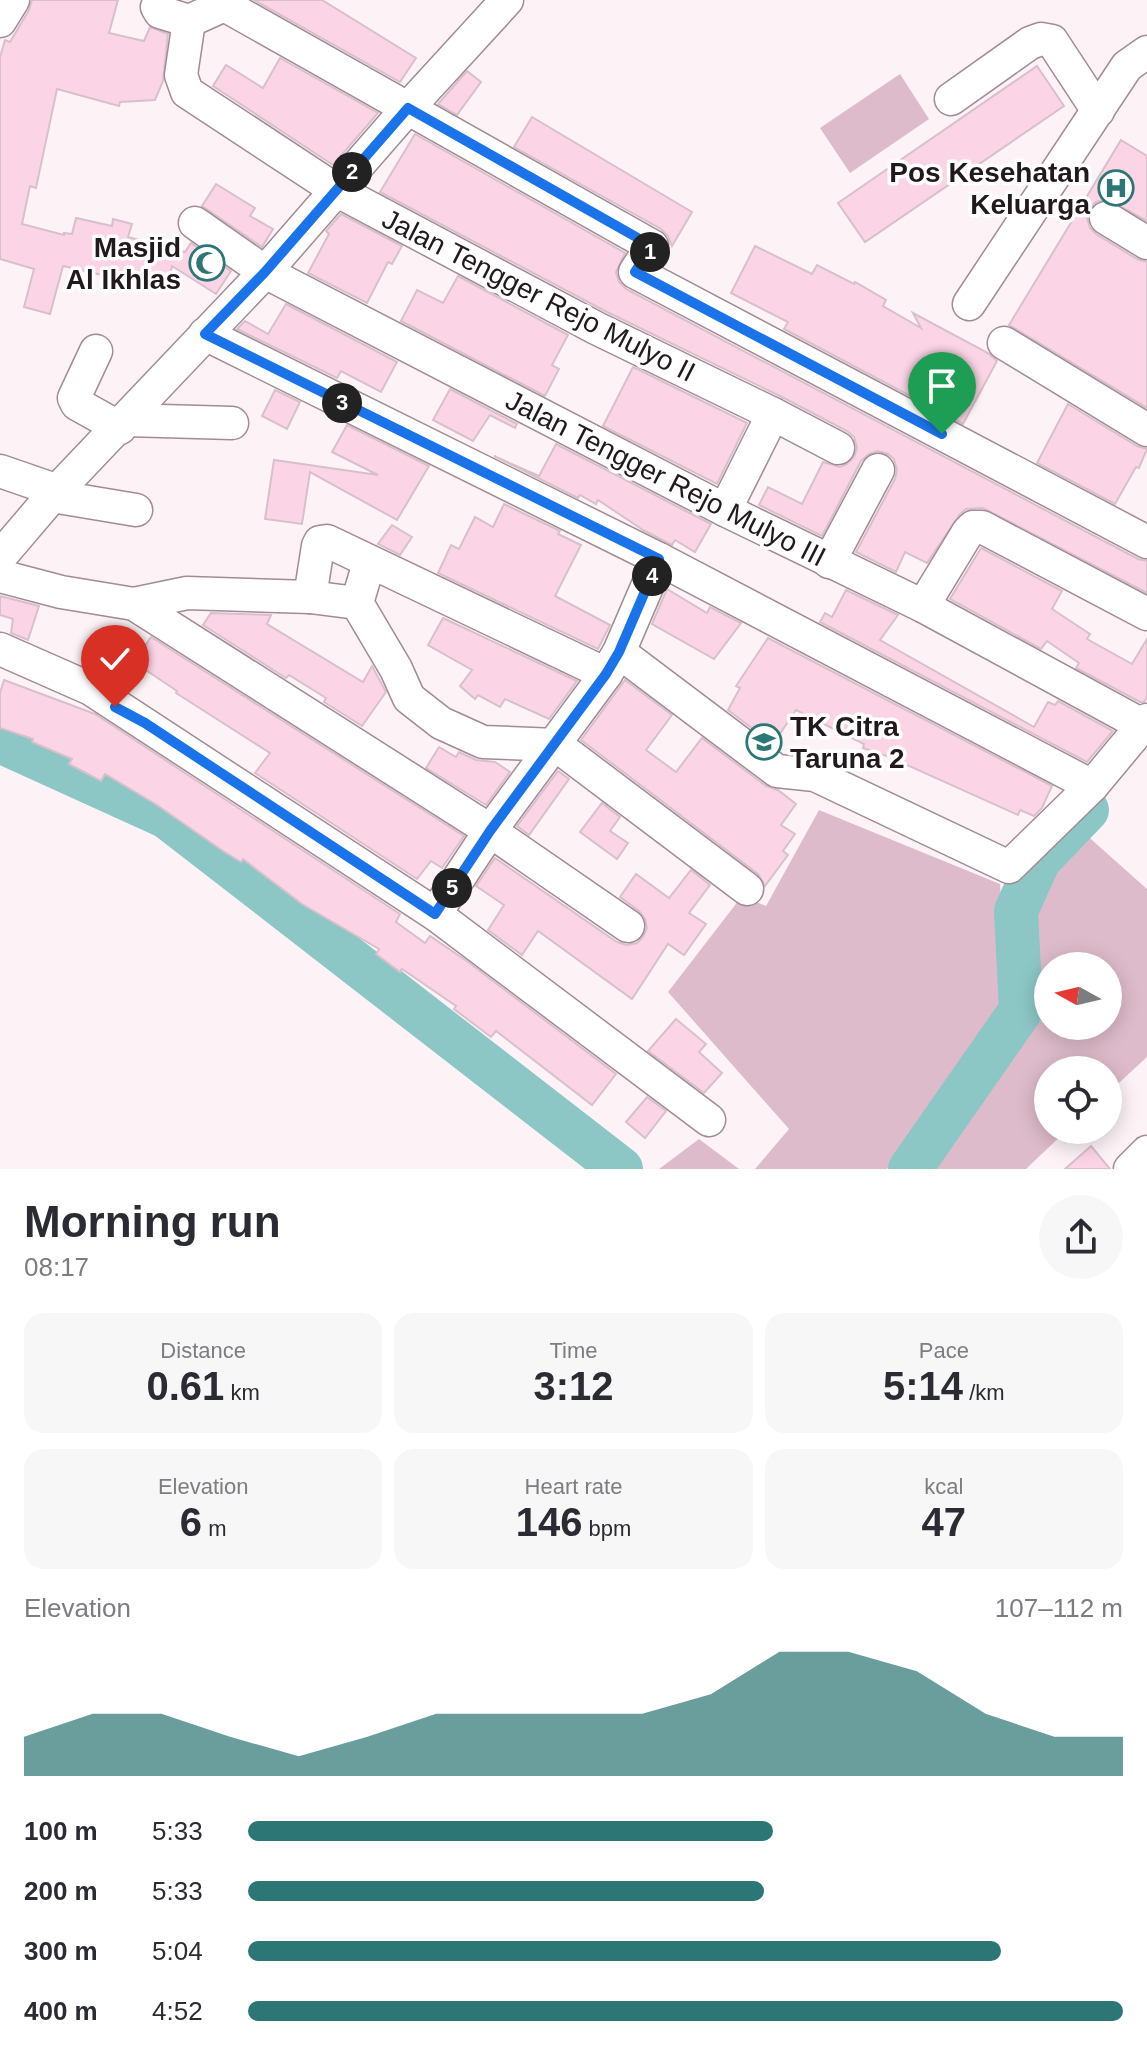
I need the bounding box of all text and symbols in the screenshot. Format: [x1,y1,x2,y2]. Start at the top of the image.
pin: 2 [332,152,372,192]
place label: Pos Kesehatan Keluarga [889,157,1090,220]
text: 2 [346,159,358,184]
hospital icon: Pos Kesehatan Keluarga [1097,169,1135,207]
street label: Jalan Tengger Rejo Mulyo II [377,203,700,388]
place label: Masjid Al Ikhlas [66,232,181,295]
pin: 1 [630,232,670,272]
text: 1 [644,239,656,264]
mosque icon: Masjid Al Ikhlas [188,244,226,282]
pin [908,352,976,434]
icon: arrive [920,364,964,408]
pin: 3 [322,383,362,423]
street label: Jalan Tengger Rejo Mulyo III [501,384,831,573]
text: 3 [336,390,348,415]
pin: 4 [632,556,672,596]
text: 4 [646,563,658,588]
pin [81,625,149,707]
icon: check [93,637,137,681]
place label: TK Citra Taruna 2 [790,711,905,774]
school or university icon: TK Citra Taruna 2 [745,723,783,761]
pin: 5 [432,868,472,908]
text: 5 [446,875,458,900]
north arrow [1034,952,1122,1040]
map controls [1034,952,1122,1144]
button: locate [1034,1056,1122,1144]
button: share [1039,1195,1123,1279]
text: Morning run [24,1197,281,1246]
text: 08:17 [24,1252,89,1282]
text: Distance [160,1338,246,1363]
text: Time [549,1338,598,1363]
text: Pace [919,1338,969,1363]
text: 0.61 [147,1364,224,1408]
text: 3:12 [533,1364,614,1408]
text: 5:14 [883,1364,963,1408]
text: km [224,1380,260,1405]
text: /km [963,1380,1005,1405]
text: Elevation [158,1474,248,1499]
text: Heart rate [525,1474,622,1499]
text: kcal [924,1474,963,1499]
text: 6 [180,1500,202,1544]
text: 146 [516,1500,582,1544]
text: 47 [922,1500,966,1544]
text: m [202,1516,227,1541]
text: bpm [582,1516,631,1541]
text: Elevation [24,1593,131,1623]
text: 107–112 m [995,1593,1123,1623]
text: 100 m [24,1816,98,1846]
text: 5:33 [152,1816,203,1846]
text: 200 m [24,1876,98,1906]
text: 5:33 [152,1876,203,1906]
text: 300 m [24,1936,98,1966]
text: 5:04 [152,1936,203,1966]
text: 400 m [24,1996,98,2026]
text: 4:52 [152,1996,203,2026]

